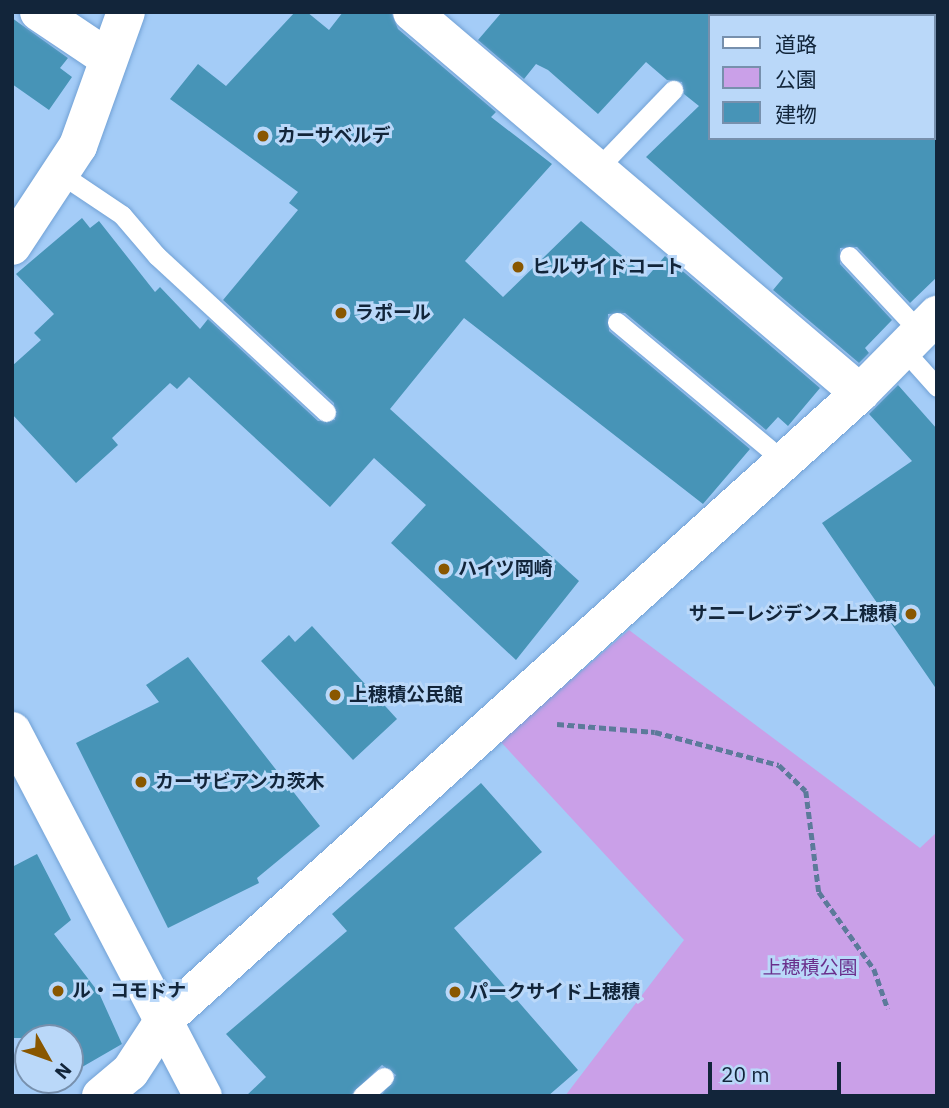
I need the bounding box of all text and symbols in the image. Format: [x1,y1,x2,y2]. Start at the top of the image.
legend [708,14,935,140]
text: 道路 [775,30,817,58]
text: 公園 [775,65,817,93]
text: 建物 [775,100,817,128]
place label: カーサベルデ [277,125,391,147]
marker: カーサベルデ [255,128,271,144]
place label: ヒルサイドコート [532,256,684,278]
marker: ヒルサイドコート [510,259,526,275]
place label: ラポール [355,302,431,324]
marker: ラポール [333,305,349,321]
place label: ハイツ岡崎 [458,558,553,580]
marker: ハイツ岡崎 [436,561,452,577]
place label: サニーレジデンス上穂積 [688,603,897,625]
marker: サニーレジデンス上穂積 [903,606,919,622]
place label: 上穂積公民館 [349,684,463,706]
marker: 上穂積公民館 [327,687,343,703]
place label: カーサビアンカ茨木 [155,771,326,793]
marker: カーサビアンカ茨木 [133,774,149,790]
park label: 上穂積公園 [763,957,857,979]
place label: ル・コモドナ [72,980,186,1002]
place label: パークサイド上穂積 [469,981,640,1003]
marker: ル・コモドナ [50,983,66,999]
marker: パークサイド上穂積 [447,984,463,1000]
north arrow [14,1024,84,1094]
scale bar [711,1048,844,1092]
text: N [50,1058,77,1084]
text: 20 m [721,1060,770,1088]

